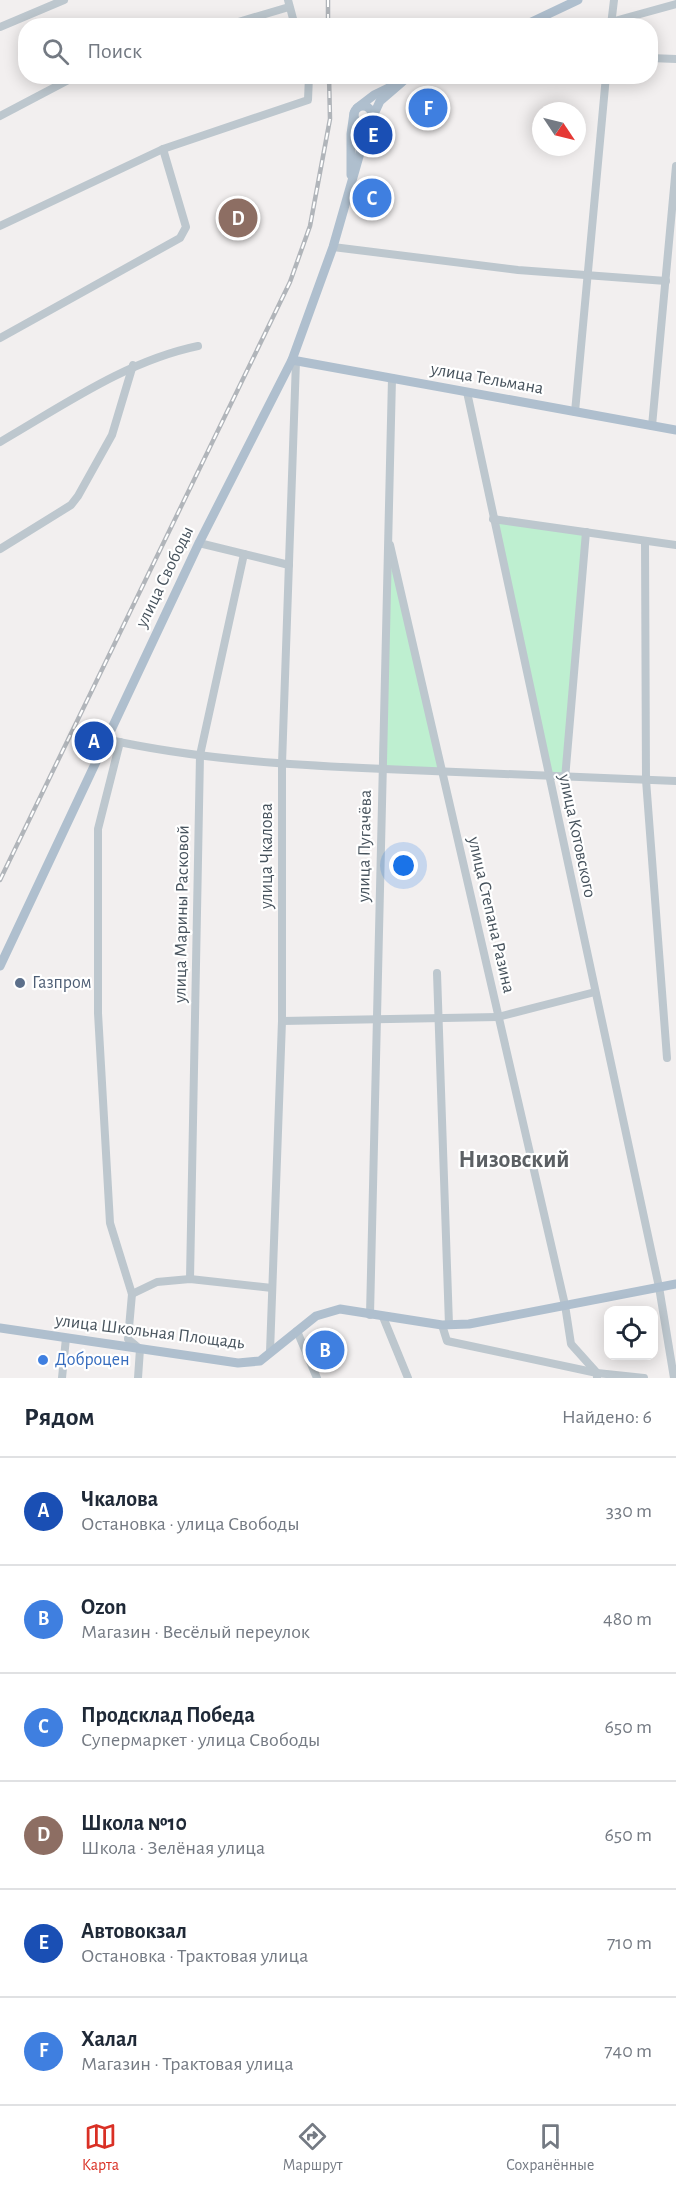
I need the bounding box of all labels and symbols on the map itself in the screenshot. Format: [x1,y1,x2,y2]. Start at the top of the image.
pin: F [408,86,448,130]
north arrow [532,102,586,156]
pin: E [354,112,392,158]
pin: C [352,176,392,220]
pin: D [218,196,258,240]
street label: улица Тельмана [428,360,545,398]
street label: улица Свободы [131,523,197,631]
pin: A [74,718,113,764]
street label: улица Котовского [555,772,599,899]
street label: улица Пугачёва [355,790,375,903]
street label: улица Чкалова [258,803,276,910]
street label: улица Марины Расковой [171,825,193,1004]
street label: улица Степана Разина [464,834,518,995]
your location [389,851,418,880]
place label: Газпром [32,974,92,992]
marker: Газпром [13,976,27,990]
district label: Низовский [459,1148,569,1172]
street label: улица Школьная Площадь [53,1311,246,1353]
pin: B [306,1328,344,1372]
place label: Доброцен [55,1350,130,1369]
marker: Доброцен [36,1353,50,1367]

